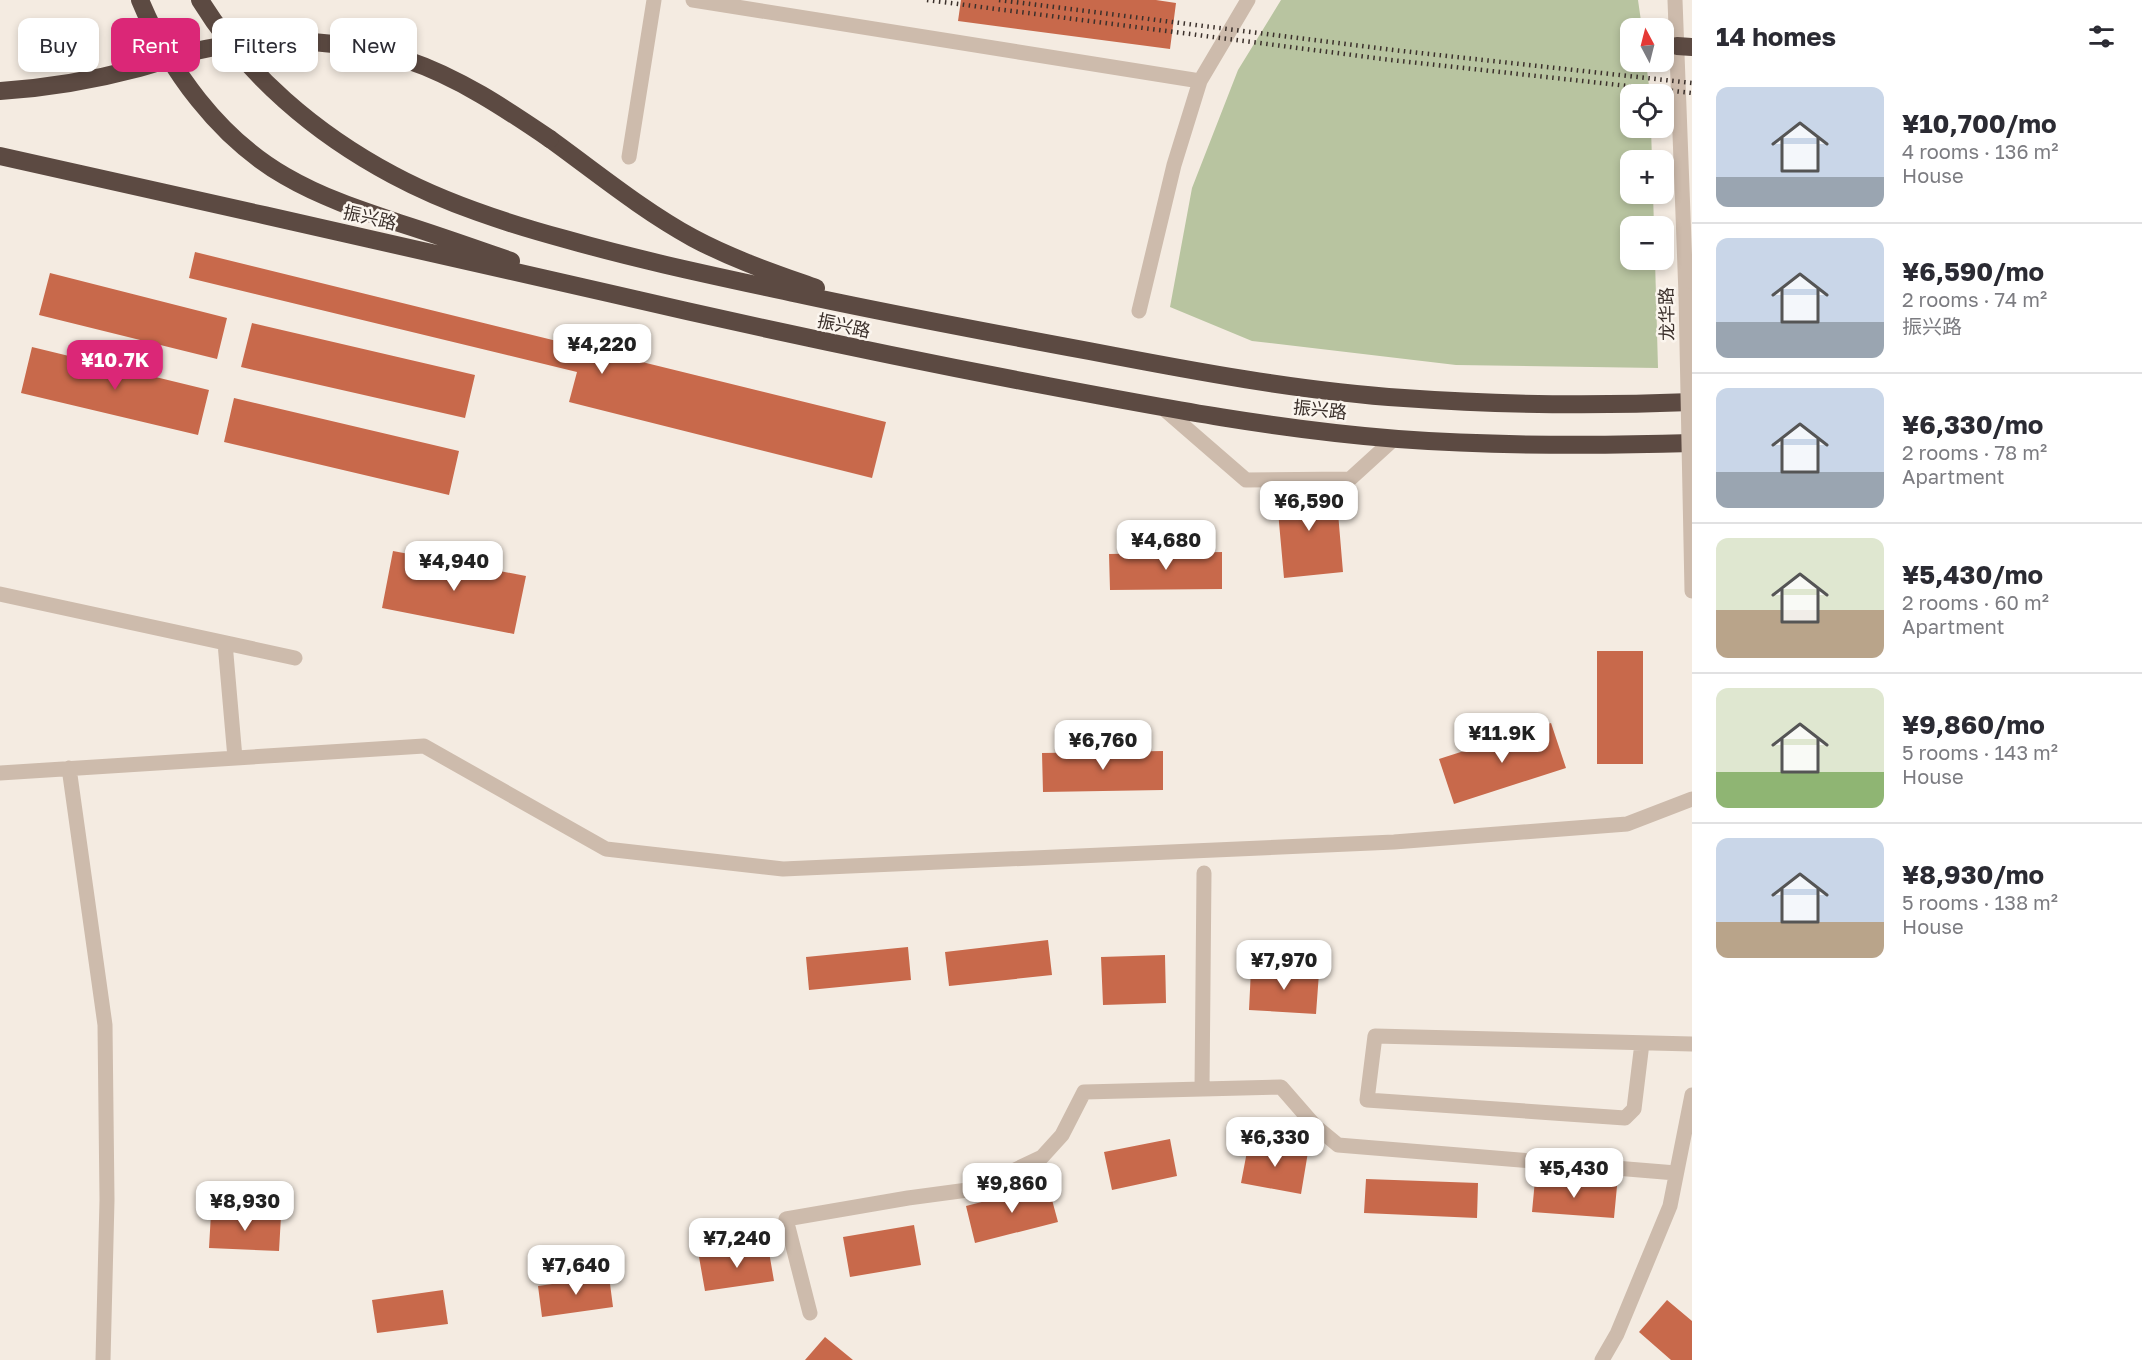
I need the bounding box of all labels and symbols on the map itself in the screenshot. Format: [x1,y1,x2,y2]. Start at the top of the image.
north arrow [1620,18,1674,72]
street label: 振兴路 [341,200,399,234]
street label: 龙华路 [1655,287,1677,341]
street label: 振兴路 [815,309,873,341]
pin: ¥4,220 [553,324,651,375]
pin: ¥10.7K [66,340,164,391]
street label: 振兴路 [1292,395,1348,423]
pin: ¥6,590 [1260,481,1358,532]
pin: ¥4,680 [1117,520,1215,571]
pin: ¥4,940 [405,541,503,592]
pin: ¥11.9K [1453,713,1551,764]
pin: ¥6,760 [1054,720,1152,771]
pin: ¥7,970 [1235,940,1333,991]
pin: ¥6,330 [1226,1117,1324,1168]
pin: ¥5,430 [1525,1148,1623,1199]
pin: ¥9,860 [963,1163,1061,1214]
pin: ¥8,930 [196,1181,294,1232]
pin: ¥7,240 [688,1218,786,1269]
pin: ¥7,640 [527,1245,625,1296]

